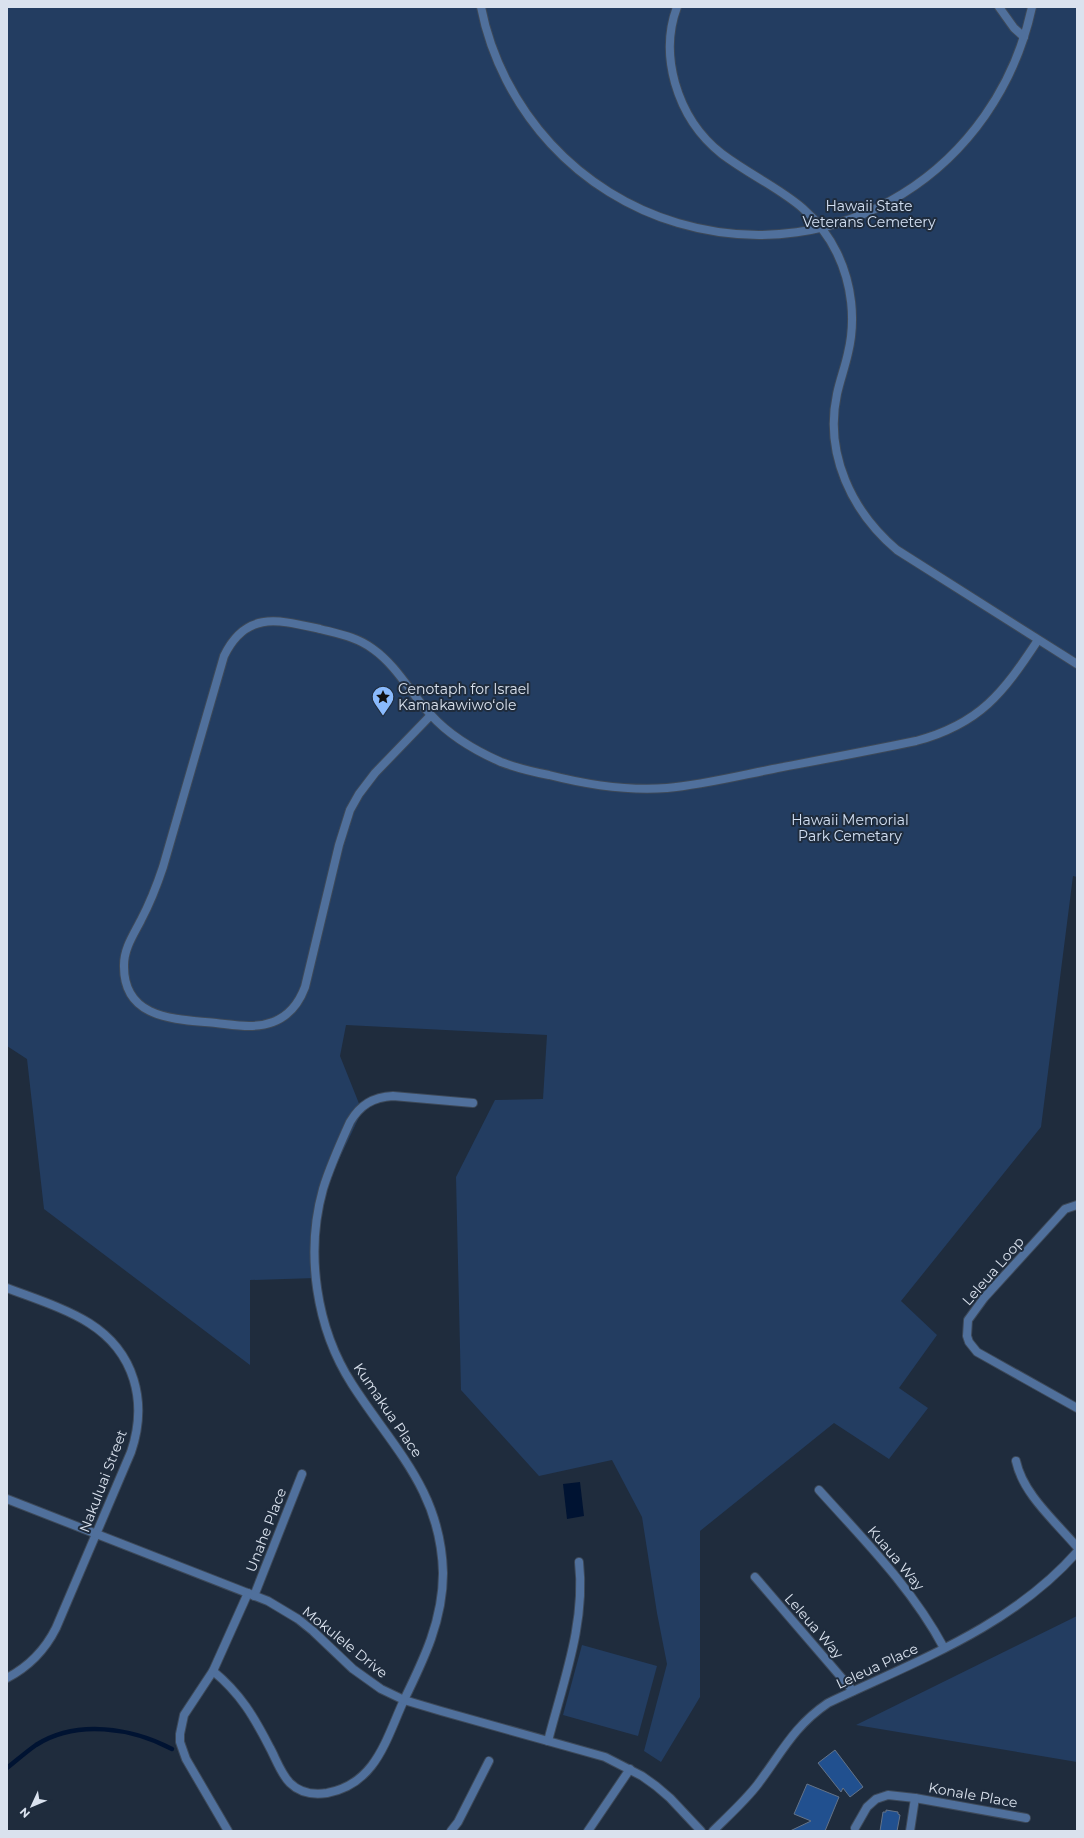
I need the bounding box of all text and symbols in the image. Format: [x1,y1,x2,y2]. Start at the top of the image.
park label: Hawaii State Veterans Cemetery [803,197,936,231]
place label: Cenotaph for Israel Kamakawiwoʻole [398,680,530,714]
place icon: Cenotaph for Israel Kamakawiwoʻole [370,684,396,717]
park label: Hawaii Memorial Park Cemetary [791,811,909,845]
street label: Leleua Loop [958,1233,1028,1309]
street label: Kumakua Place [350,1359,426,1461]
street label: Nakuluai Street [75,1427,131,1535]
street label: Unahe Place [242,1485,290,1575]
street label: Kuaua Way [864,1522,929,1594]
street label: Leleua Way [781,1590,847,1663]
street label: Mokulele Drive [299,1602,391,1682]
street label: Leleua Place [833,1639,921,1693]
street label: Konale Place [927,1778,1019,1812]
north arrow [12,1786,52,1826]
text: N [17,1805,33,1821]

